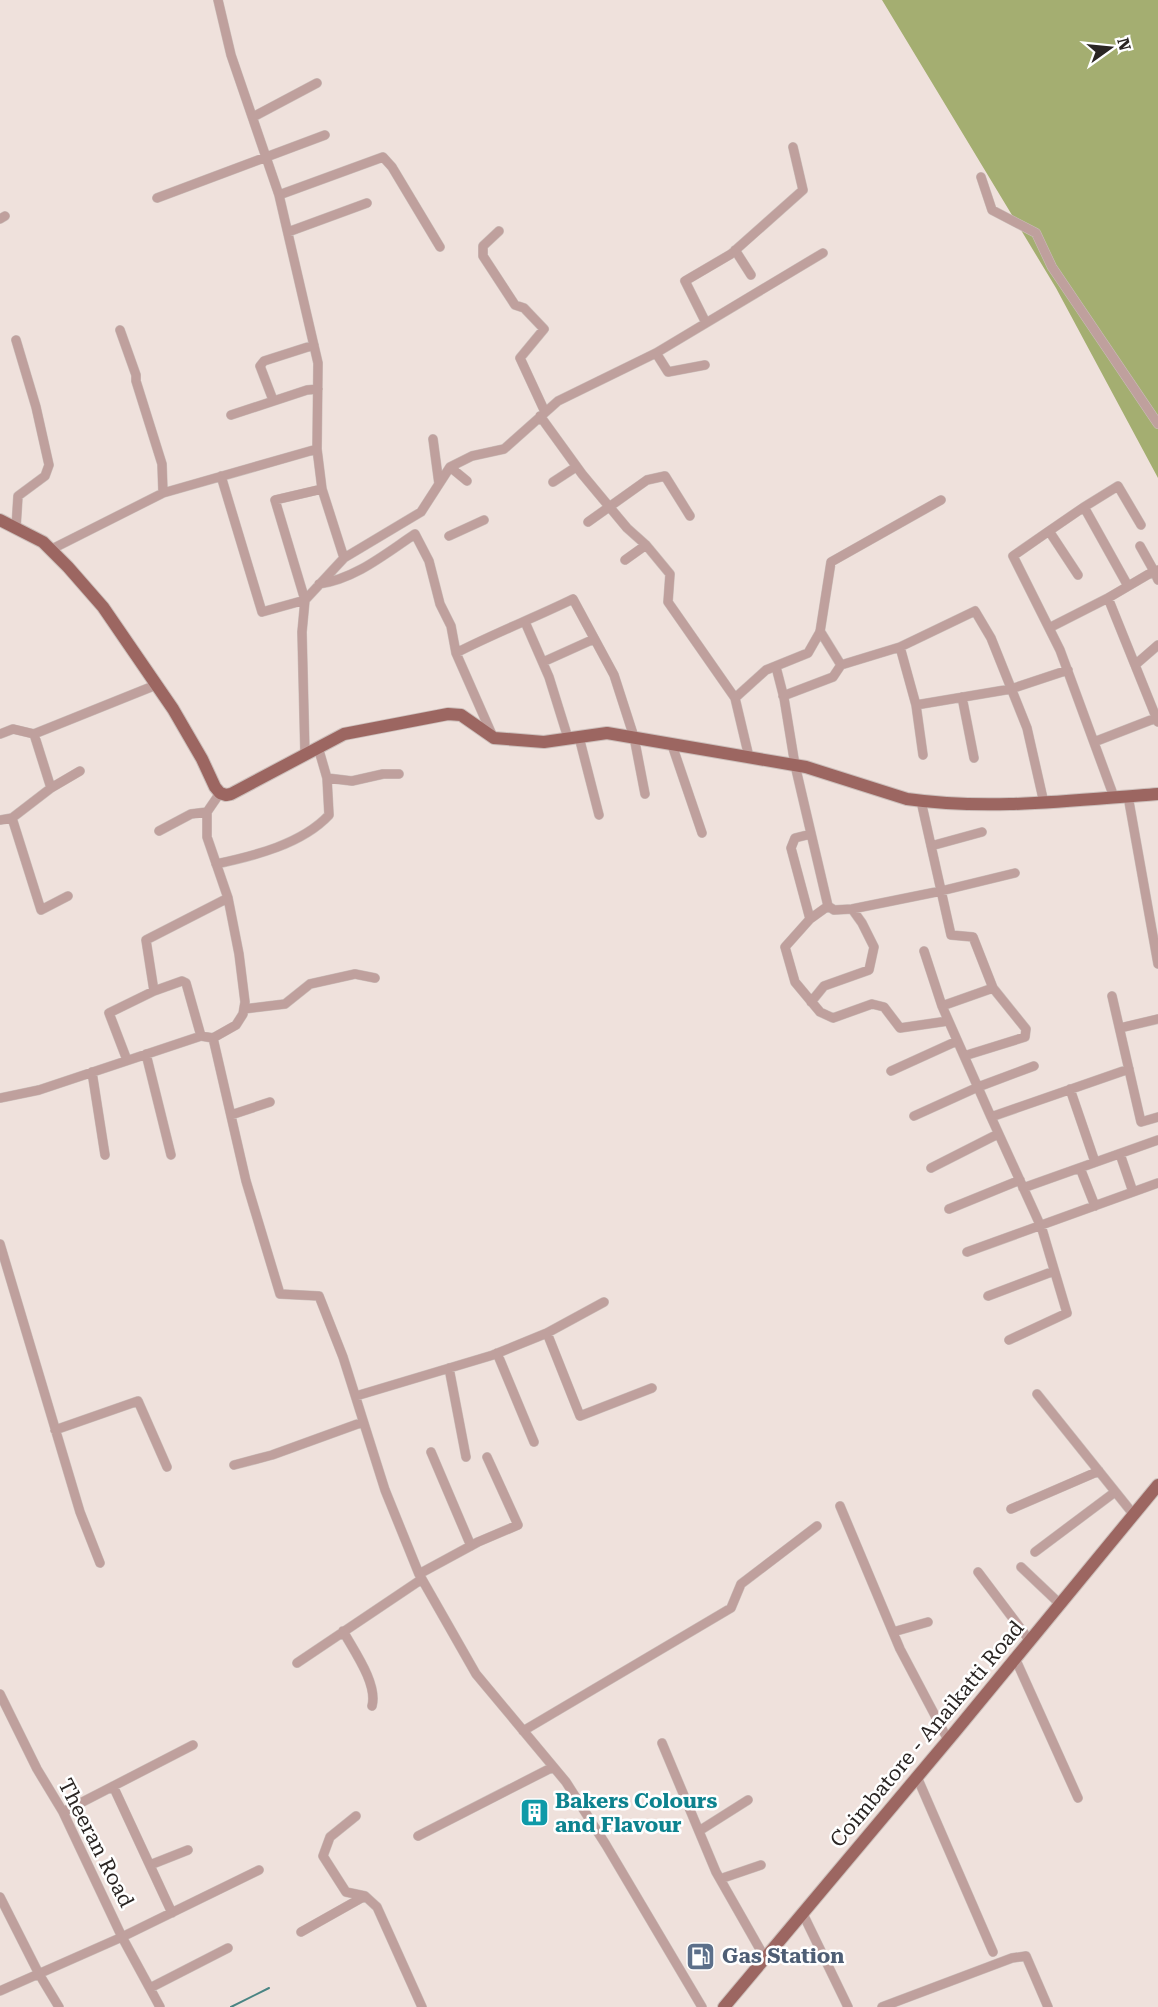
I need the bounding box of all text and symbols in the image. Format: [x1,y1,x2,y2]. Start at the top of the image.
north arrow [1080,18,1140,78]
text: N [1113,36,1135,53]
street label: Coimbatore - Anaikatti Road [825,1616,1029,1852]
street label: Theeran Road [53,1775,139,1912]
place label: Bakers Colours and Flavour [555,1789,717,1837]
building icon: Bakers Colours and Flavour [518,1797,550,1829]
fuel station icon: Gas Station [685,1940,717,1972]
place label: Gas Station [722,1944,844,1968]

